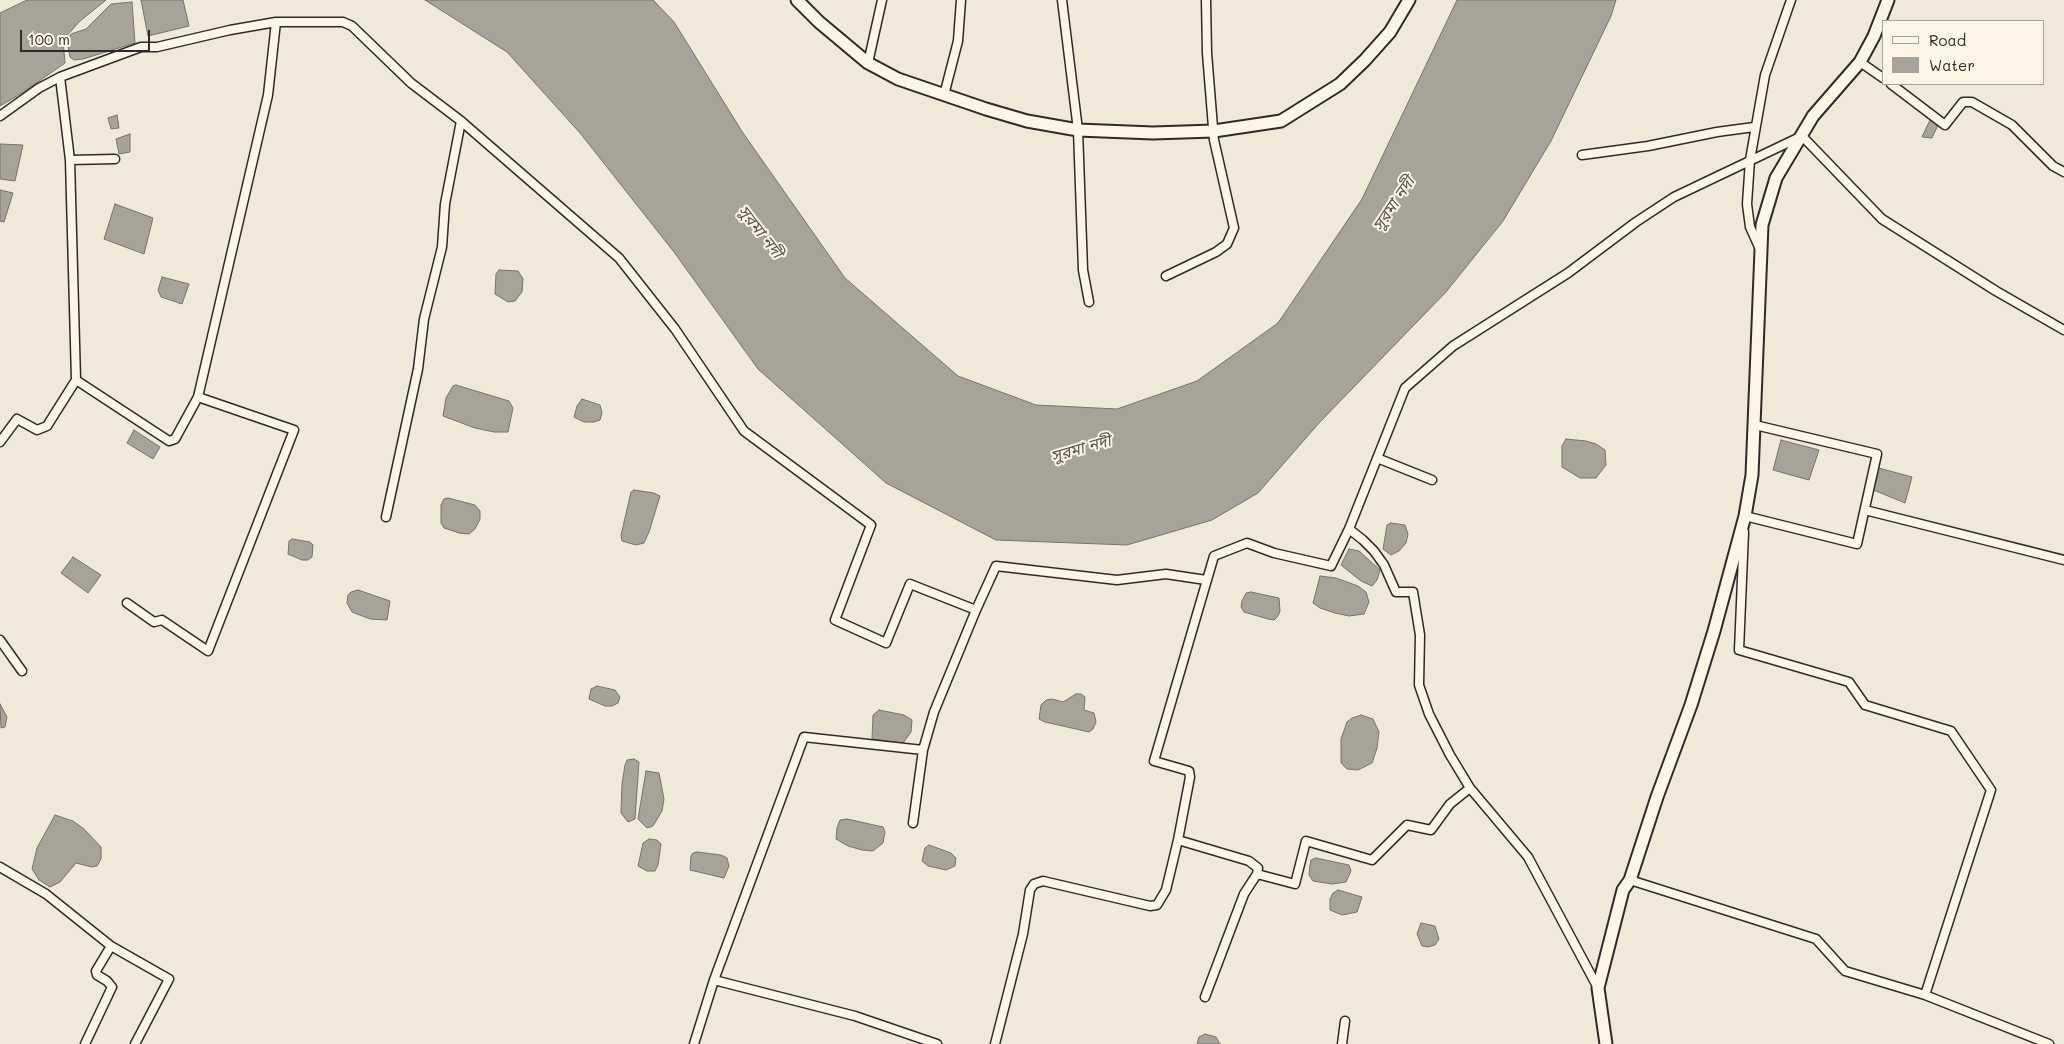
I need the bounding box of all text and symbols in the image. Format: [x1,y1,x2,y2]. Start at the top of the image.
scale bar [22,20,152,52]
legend [1882,20,2044,85]
text: 100 m [28,29,70,49]
text: Road [1929,30,1966,50]
text: Water [1929,55,1975,75]
water label: সুরমা নদী [1369,173,1419,235]
water label: সুরমা নদী [734,202,786,262]
water label: সুরমা নদী [1049,431,1113,467]

